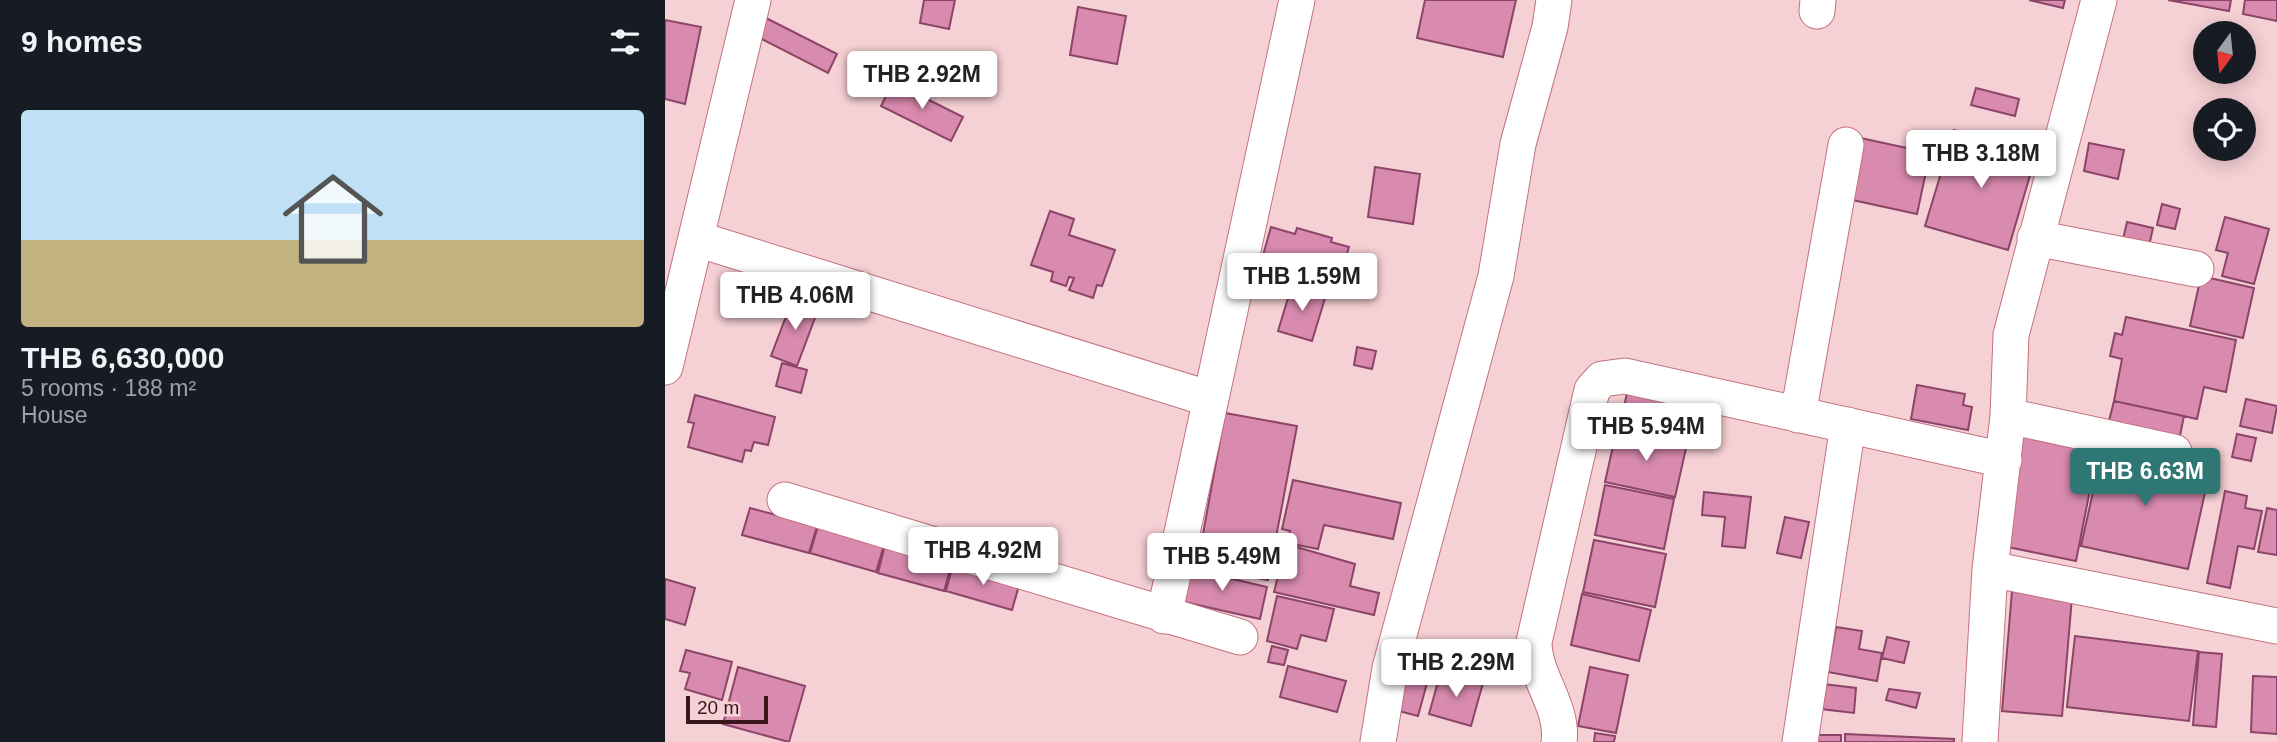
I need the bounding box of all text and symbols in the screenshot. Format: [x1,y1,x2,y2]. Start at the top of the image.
north arrow [2193,21,2256,84]
map controls [2193,21,2256,161]
icon: filters [606,23,644,61]
text: 9 homes [21,25,143,58]
pin: THB 2.92M [842,52,1002,111]
text: THB 2.92M [863,61,981,87]
button: locate [2193,98,2256,161]
pin: THB 3.18M [1901,130,2061,190]
text: THB 3.18M [1922,140,2040,166]
icon: home [270,156,396,282]
pin: THB 1.59M [1222,254,1382,313]
text: THB 1.59M [1243,263,1361,289]
pin: THB 4.06M [715,272,875,332]
text: THB 4.06M [736,282,854,308]
text: THB 6,630,000 [21,341,224,374]
text: 5 rooms · 188 m² [21,375,196,401]
text: House [21,402,87,428]
pin: THB 5.94M [1566,404,1726,463]
text: THB 5.94M [1587,413,1705,439]
pin: THB 6.63M [2065,448,2225,508]
text: THB 6.63M [2086,458,2204,484]
pin: THB 4.92M [903,528,1063,587]
pin: THB 5.49M [1142,534,1302,593]
text: THB 4.92M [924,537,1042,563]
text: THB 5.49M [1163,543,1281,569]
pin: THB 2.29M [1376,640,1536,699]
text: THB 2.29M [1397,649,1515,675]
scale bar [686,693,768,725]
text: 20 m [697,697,739,718]

